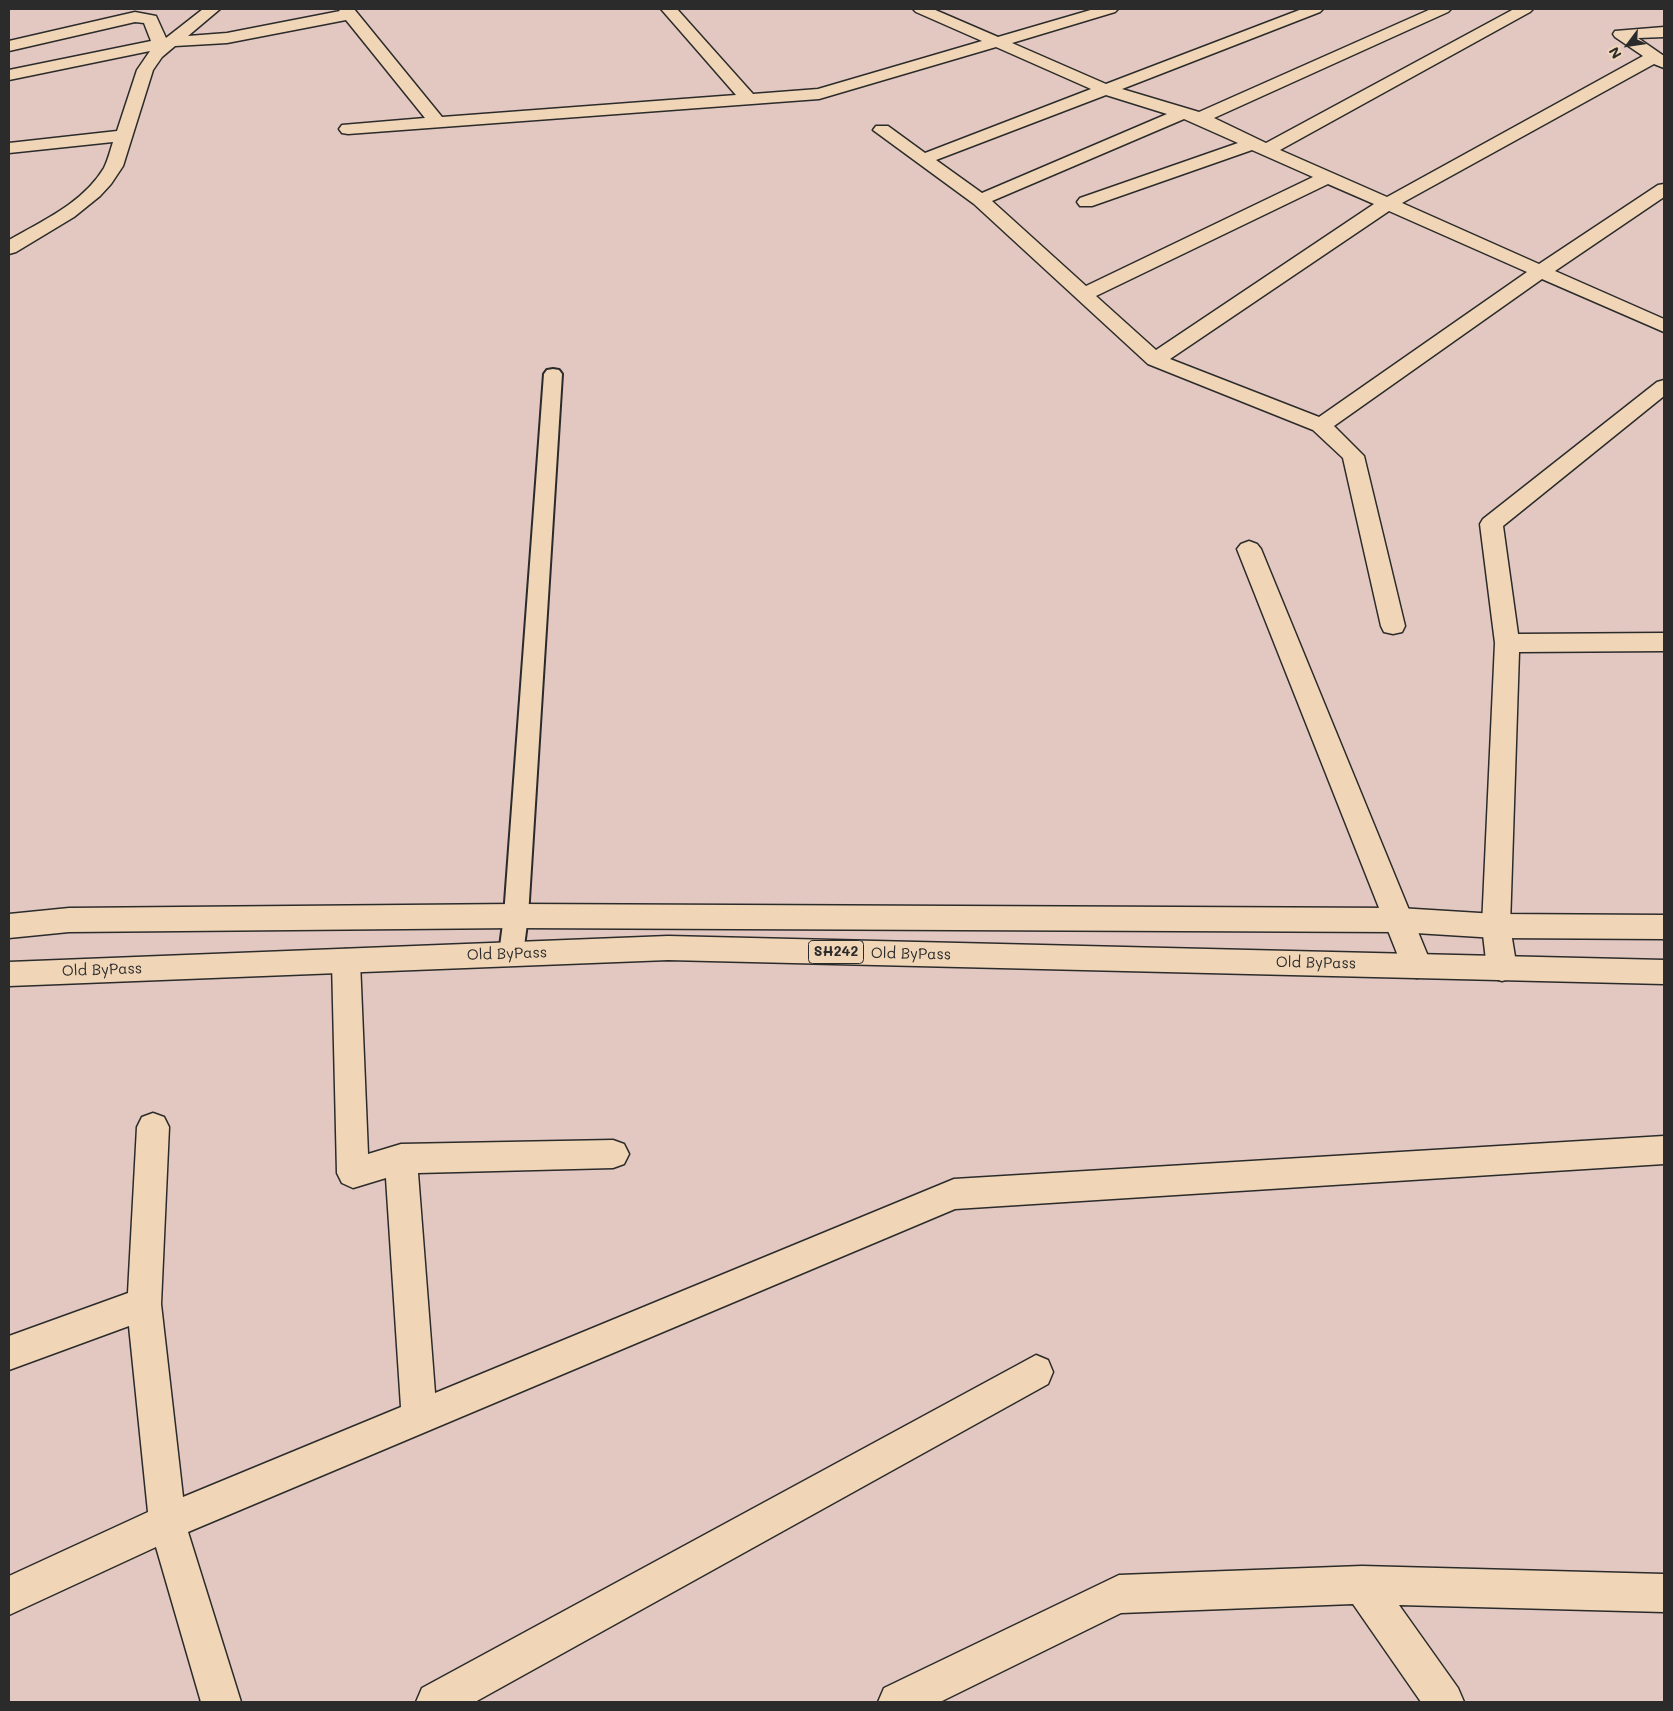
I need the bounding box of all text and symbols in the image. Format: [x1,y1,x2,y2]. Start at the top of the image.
north arrow [1603,20,1653,70]
text: N [1604,44,1626,62]
road number: SH242 [808,940,864,964]
street label: Old ByPass [467,944,547,964]
street label: Old ByPass [871,944,951,964]
street label: Old ByPass [1276,953,1356,973]
street label: Old ByPass [62,960,142,980]

